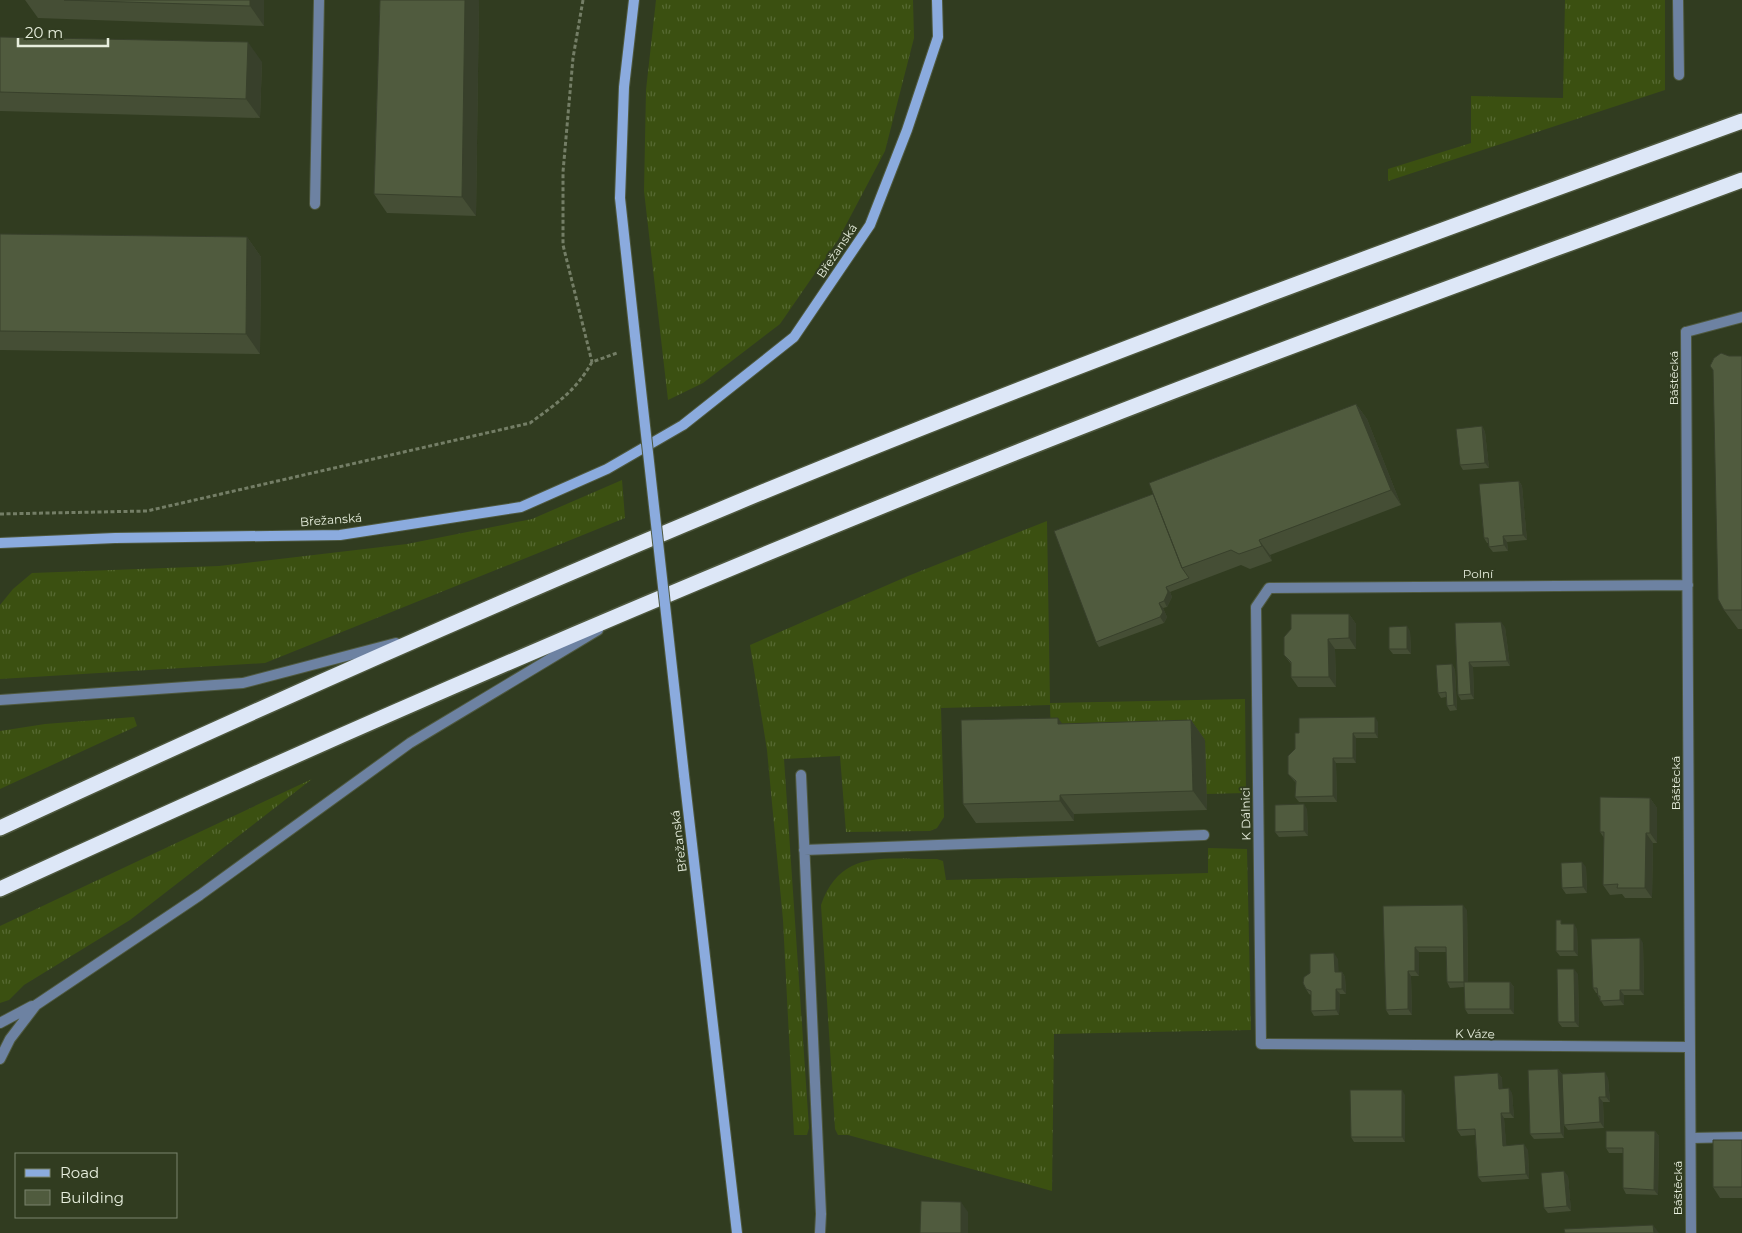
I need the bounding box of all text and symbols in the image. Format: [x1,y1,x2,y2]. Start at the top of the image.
scale bar [18,15,108,47]
text: 20 m [25,23,63,42]
street label: Břežanská [813,221,860,281]
street label: Báštěcká [1666,351,1681,405]
street label: Břežanská [299,510,363,529]
street label: Polní [1463,566,1494,581]
street label: Báštěcká [1668,756,1683,810]
street label: K Dálnici [1238,787,1253,841]
street label: Břežanská [667,809,690,873]
street label: K Váze [1455,1026,1495,1041]
legend [15,1153,178,1218]
street label: Báštěcká [1670,1161,1685,1215]
text: Road [60,1163,99,1182]
text: Building [60,1188,124,1207]

